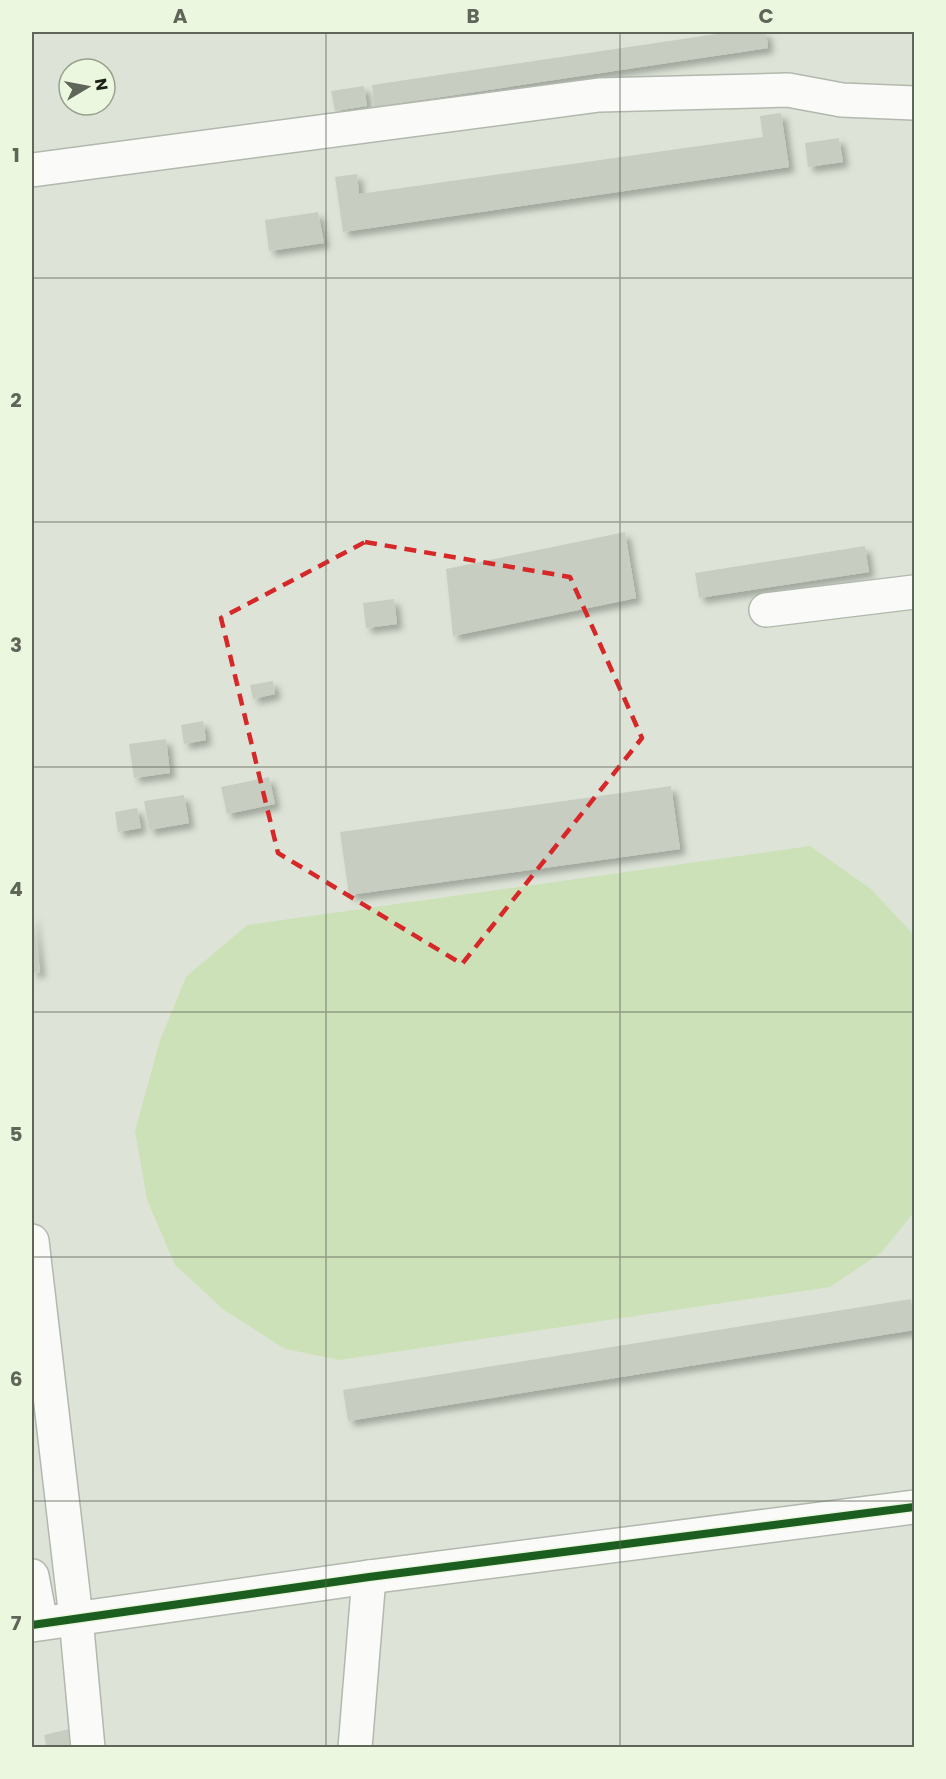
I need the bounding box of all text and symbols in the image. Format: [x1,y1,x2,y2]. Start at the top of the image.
text: A [173,2,188,30]
text: B [466,2,480,30]
text: C [758,2,774,30]
north arrow [57,57,117,117]
text: N [89,77,114,92]
text: 1 [12,141,20,169]
text: 2 [10,386,22,414]
text: 3 [10,631,22,659]
text: 4 [9,875,23,903]
text: 5 [10,1120,23,1148]
text: 6 [10,1365,22,1393]
text: 7 [11,1609,22,1637]

